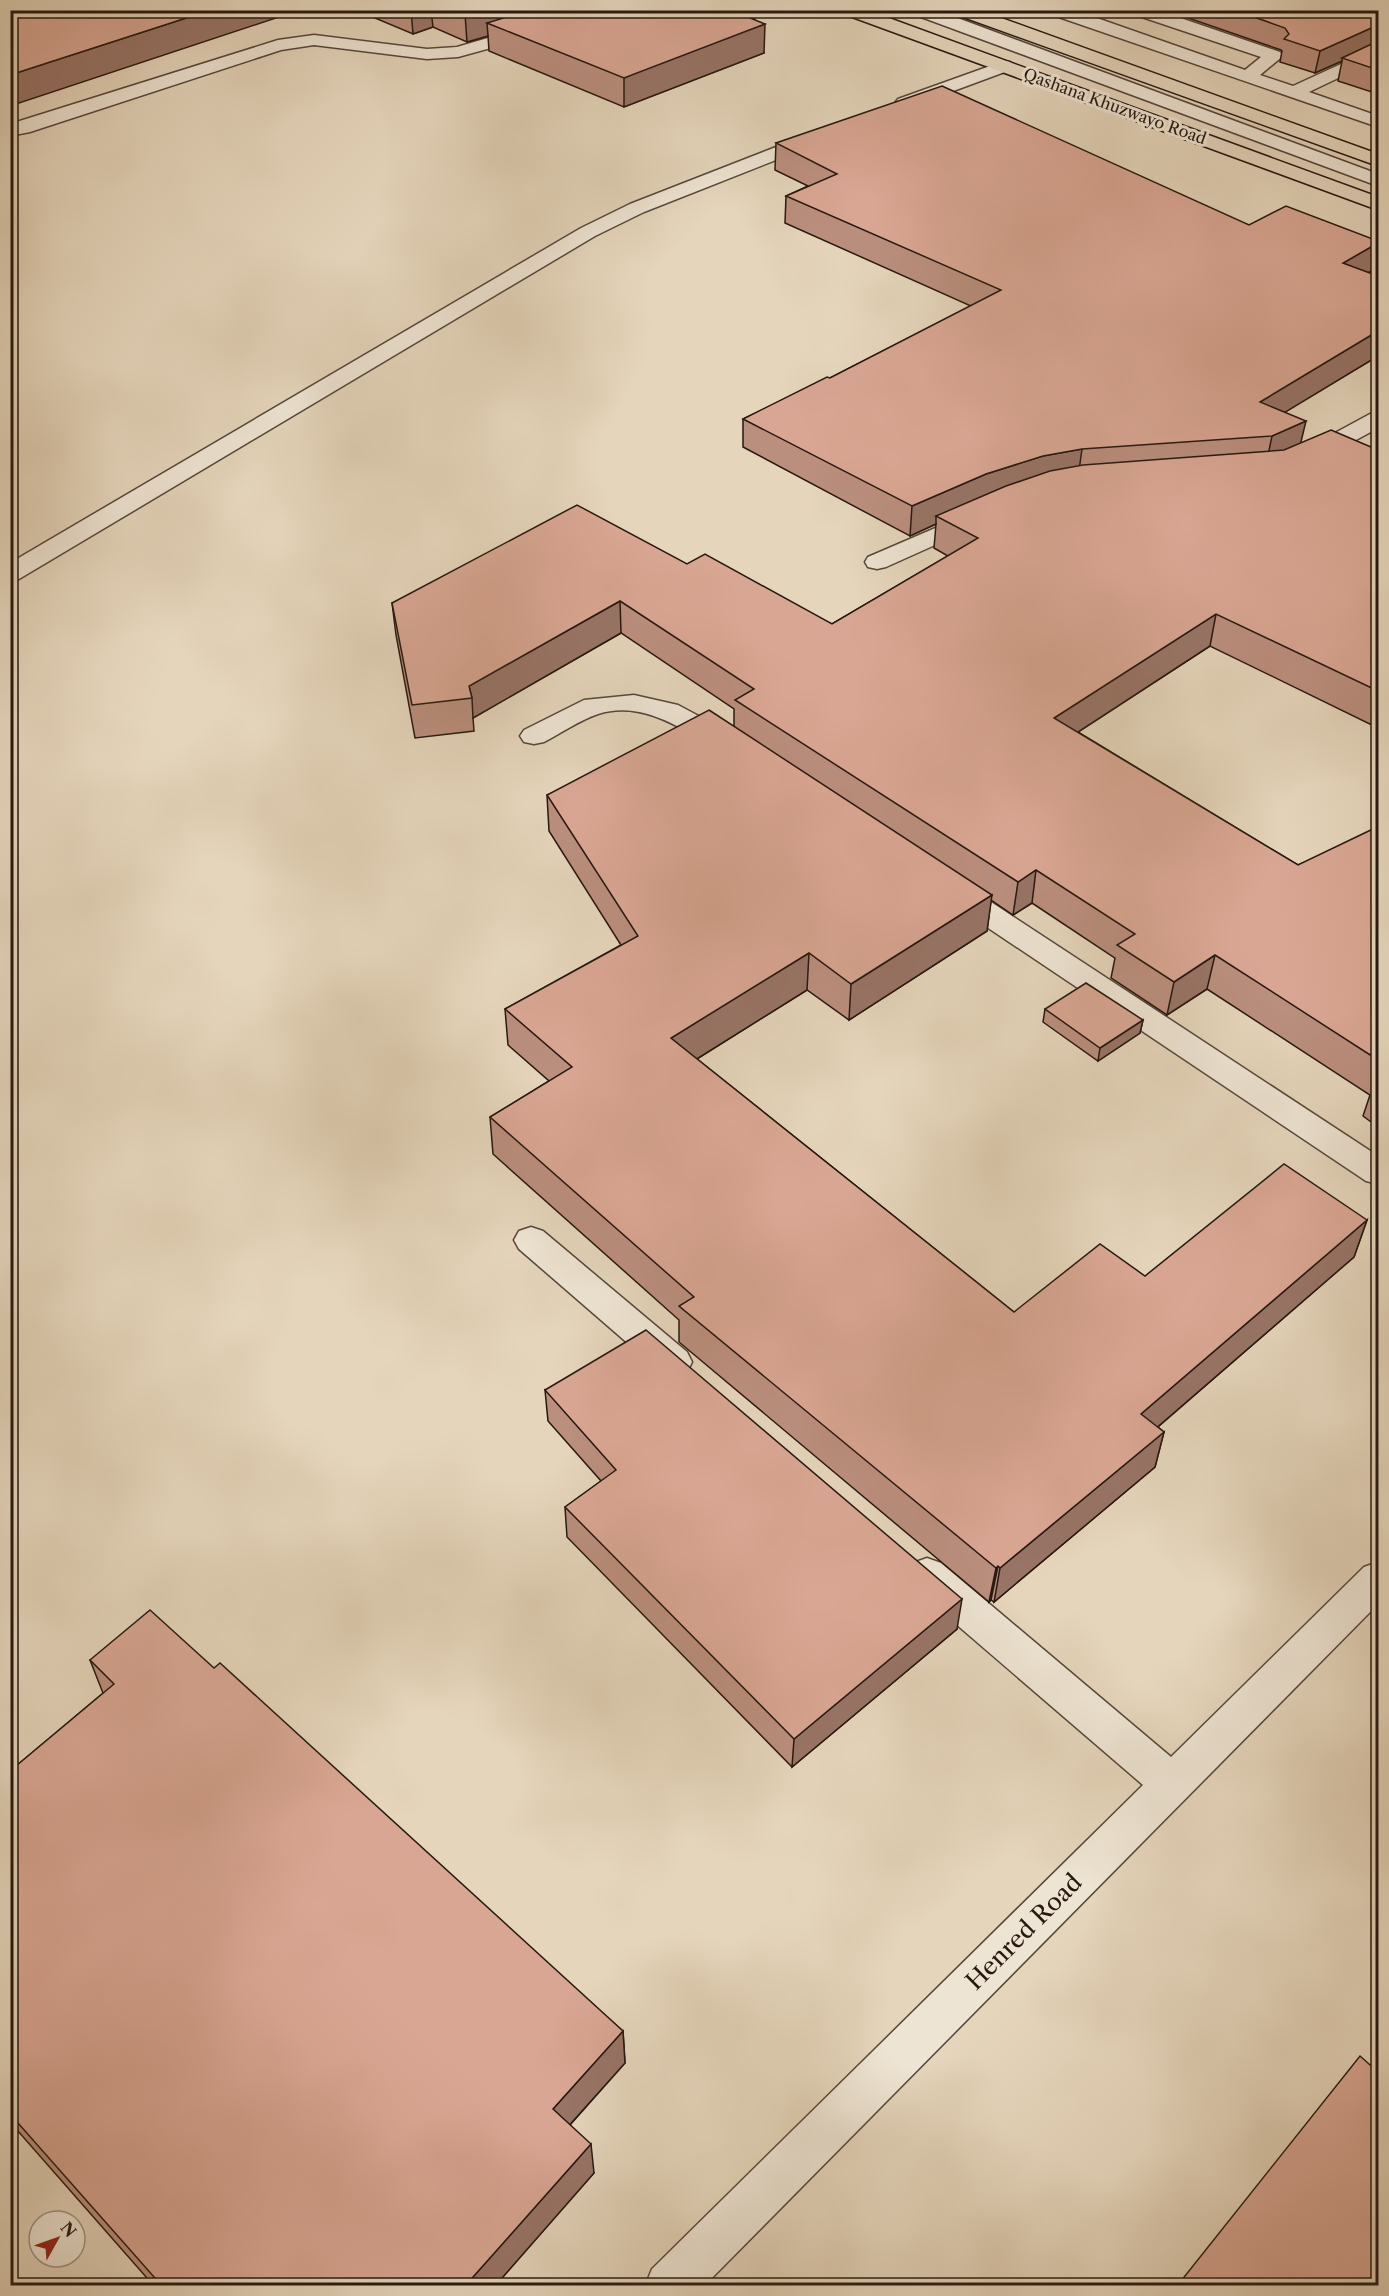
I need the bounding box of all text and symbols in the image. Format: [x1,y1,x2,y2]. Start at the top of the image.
street label: Qashana Khuzwayo Road [1021,64,1209,149]
street label: Henred Road [960,1867,1088,1996]
north arrow [27,2209,87,2269]
text: N [56,2218,81,2241]

